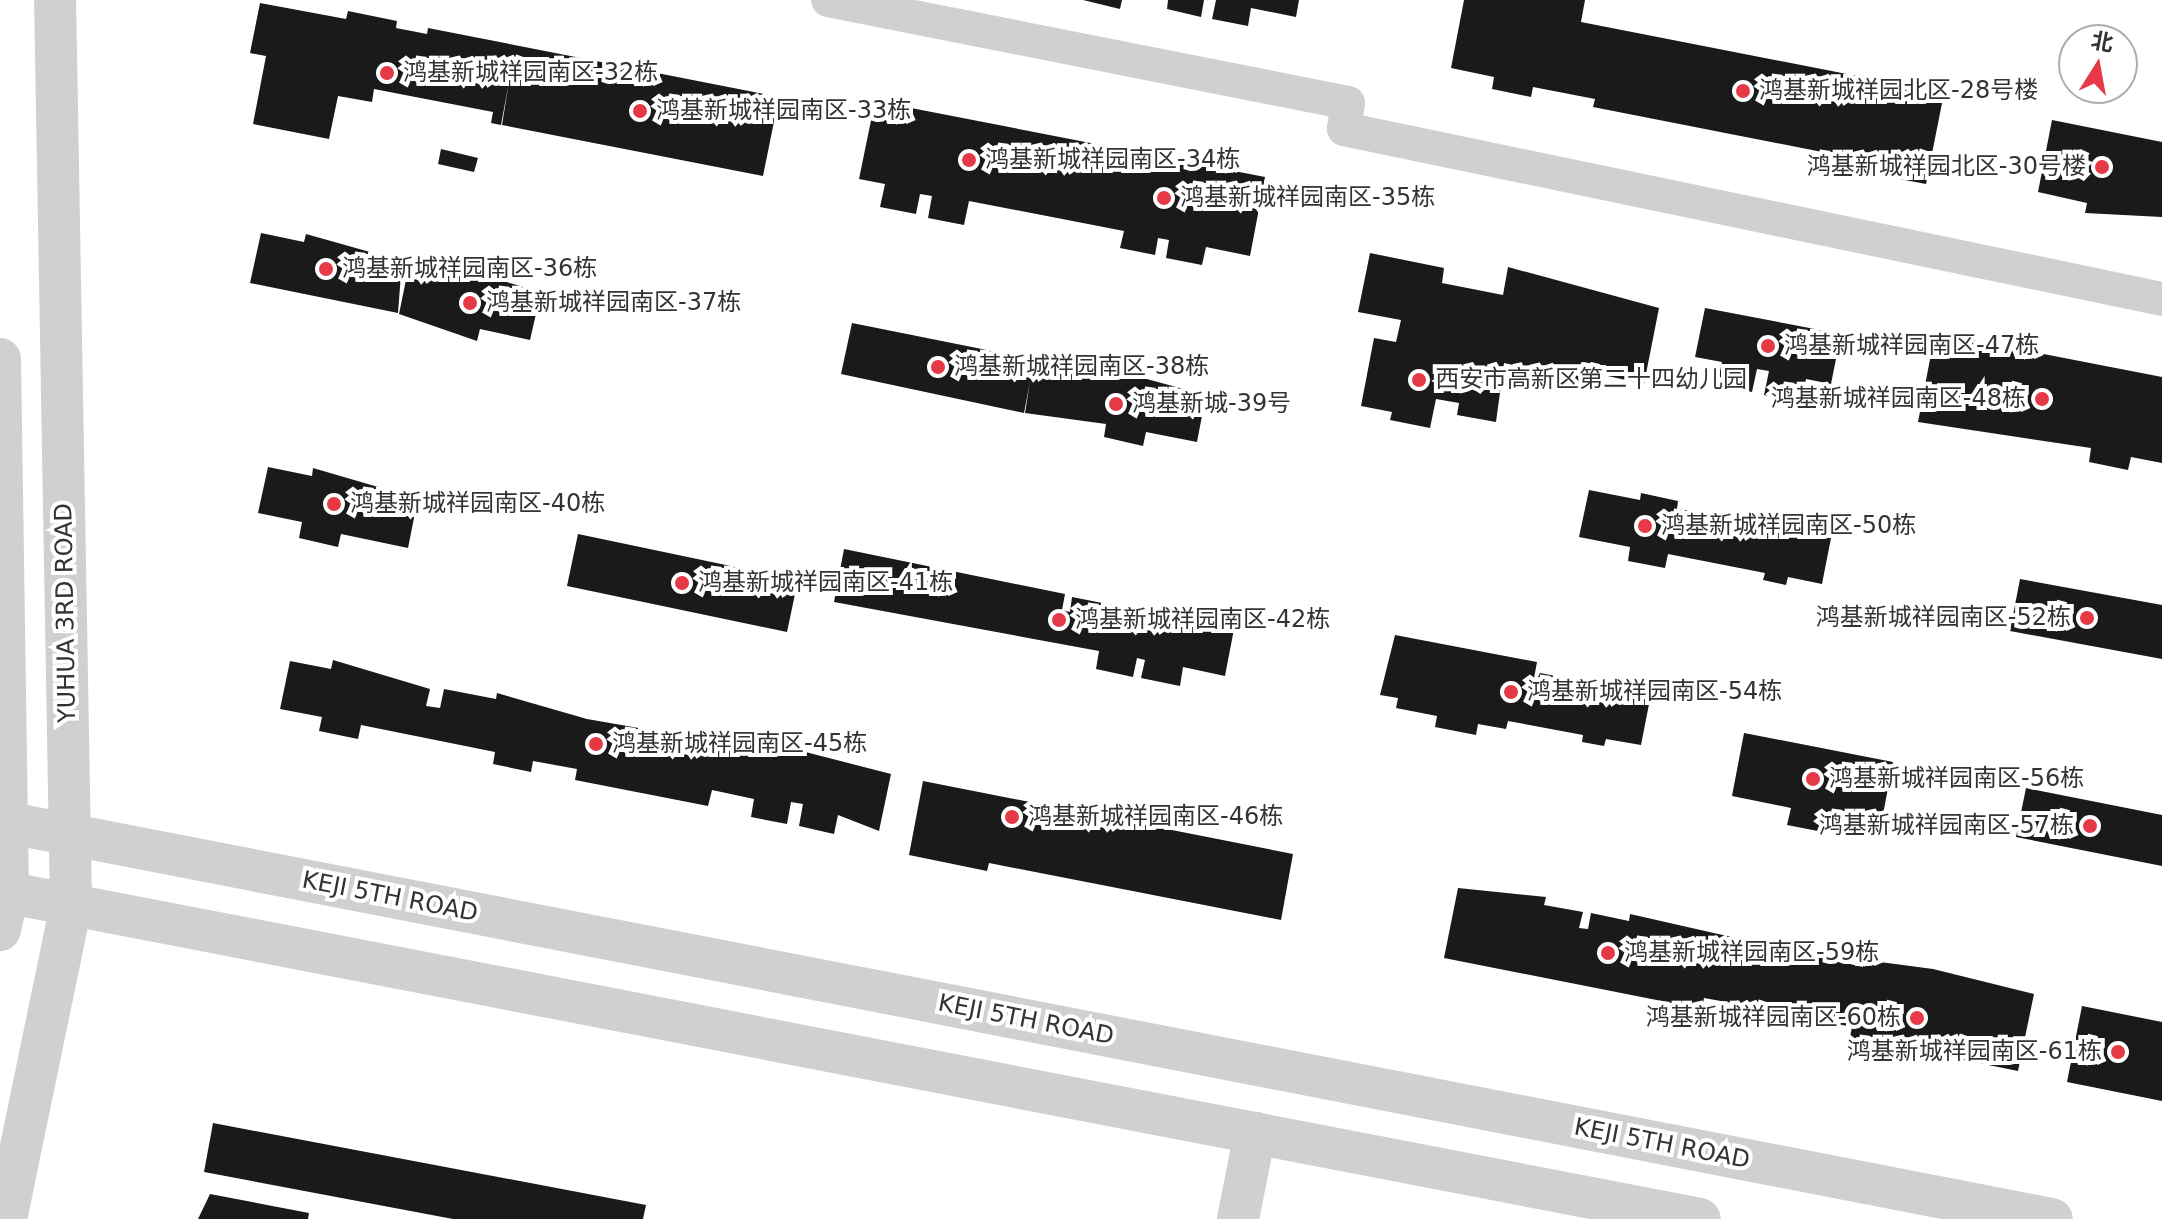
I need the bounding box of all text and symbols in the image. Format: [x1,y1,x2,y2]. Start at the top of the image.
north arrow [2058,24,2138,104]
text: 北 [2089,28,2115,56]
place label: 鸿基新城祥园南区-32栋 [403,59,658,87]
marker: 鸿基新城祥园南区-32栋 [378,64,396,82]
place label: 鸿基新城祥园北区-28号楼 [1759,77,2038,105]
marker: 鸿基新城祥园北区-28号楼 [1734,82,1752,100]
place label: 鸿基新城祥园南区-33栋 [656,97,911,125]
marker: 鸿基新城祥园南区-33栋 [631,102,649,120]
place label: 鸿基新城祥园南区-34栋 [985,146,1240,174]
marker: 鸿基新城祥园南区-34栋 [960,151,978,169]
place label: 鸿基新城祥园北区-30号楼 [1807,153,2086,181]
marker: 鸿基新城祥园北区-30号楼 [2093,158,2111,176]
place label: 鸿基新城祥园南区-35栋 [1180,184,1435,212]
marker: 鸿基新城祥园南区-35栋 [1155,189,1173,207]
place label: 鸿基新城祥园南区-36栋 [342,255,597,283]
marker: 鸿基新城祥园南区-36栋 [317,260,335,278]
place label: 鸿基新城祥园南区-37栋 [486,289,741,317]
marker: 鸿基新城祥园南区-37栋 [461,294,479,312]
place label: 鸿基新城祥园南区-47栋 [1784,332,2039,360]
marker: 鸿基新城祥园南区-47栋 [1759,337,1777,355]
place label: 鸿基新城祥园南区-38栋 [954,353,1209,381]
marker: 鸿基新城祥园南区-38栋 [929,358,947,376]
place label: 西安市高新区第二十四幼儿园 [1435,366,1747,394]
marker: 西安市高新区第二十四幼儿园 [1410,371,1428,389]
place label: 鸿基新城祥园南区-48栋 [1771,385,2026,413]
place label: 鸿基新城-39号 [1132,390,1291,418]
marker: 鸿基新城祥园南区-48栋 [2033,390,2051,408]
marker: 鸿基新城-39号 [1107,395,1125,413]
place label: 鸿基新城祥园南区-40栋 [350,490,605,518]
marker: 鸿基新城祥园南区-40栋 [325,495,343,513]
street label: YUHUA 3RD ROAD [50,503,82,723]
place label: 鸿基新城祥园南区-50栋 [1661,512,1916,540]
marker: 鸿基新城祥园南区-50栋 [1636,517,1654,535]
place label: 鸿基新城祥园南区-41栋 [698,569,953,597]
marker: 鸿基新城祥园南区-41栋 [673,574,691,592]
place label: 鸿基新城祥园南区-52栋 [1816,604,2071,632]
place label: 鸿基新城祥园南区-42栋 [1075,606,1330,634]
marker: 鸿基新城祥园南区-52栋 [2078,609,2096,627]
marker: 鸿基新城祥园南区-42栋 [1050,611,1068,629]
place label: 鸿基新城祥园南区-54栋 [1527,678,1782,706]
marker: 鸿基新城祥园南区-54栋 [1502,683,1520,701]
place label: 鸿基新城祥园南区-45栋 [612,730,867,758]
marker: 鸿基新城祥园南区-45栋 [587,735,605,753]
place label: 鸿基新城祥园南区-56栋 [1829,765,2084,793]
marker: 鸿基新城祥园南区-56栋 [1804,770,1822,788]
place label: 鸿基新城祥园南区-46栋 [1028,803,1283,831]
marker: 鸿基新城祥园南区-46栋 [1003,808,1021,826]
place label: 鸿基新城祥园南区-57栋 [1819,812,2074,840]
marker: 鸿基新城祥园南区-57栋 [2081,817,2099,835]
street label: KEJI 5TH ROAD [300,866,480,928]
place label: 鸿基新城祥园南区-59栋 [1624,939,1879,967]
marker: 鸿基新城祥园南区-59栋 [1599,944,1617,962]
street label: KEJI 5TH ROAD [936,989,1116,1051]
place label: 鸿基新城祥园南区-60栋 [1646,1004,1901,1032]
marker: 鸿基新城祥园南区-60栋 [1908,1009,1926,1027]
place label: 鸿基新城祥园南区-61栋 [1847,1038,2102,1066]
marker: 鸿基新城祥园南区-61栋 [2109,1043,2127,1061]
street label: KEJI 5TH ROAD [1572,1113,1752,1175]

